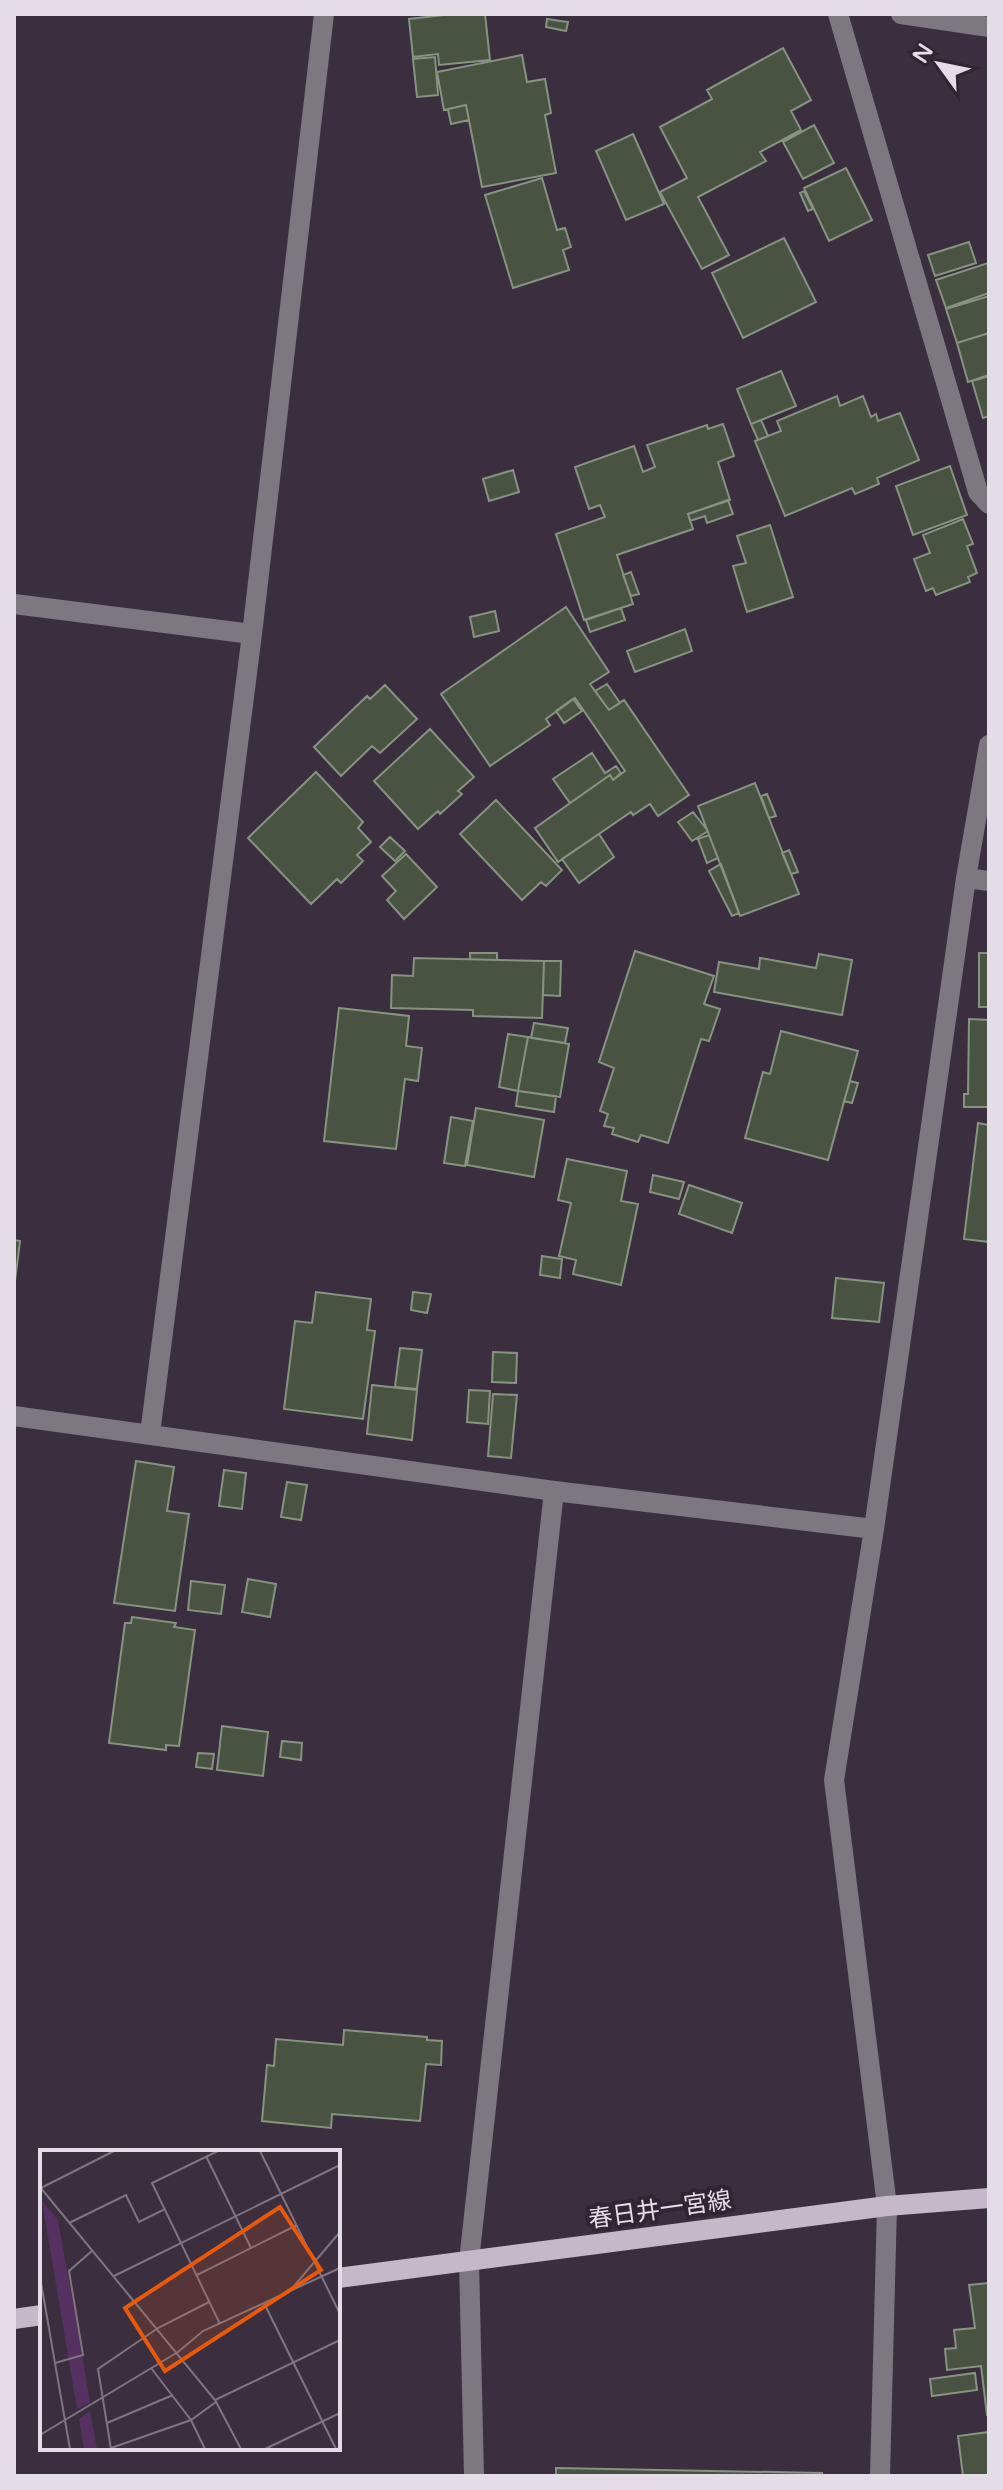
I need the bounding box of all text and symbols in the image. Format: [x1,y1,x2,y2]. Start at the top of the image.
north arrow [899,24,979,104]
text: N [907,39,939,68]
inset map [40,2150,340,2450]
street label: 春日井一宮線 [587,2186,733,2234]

